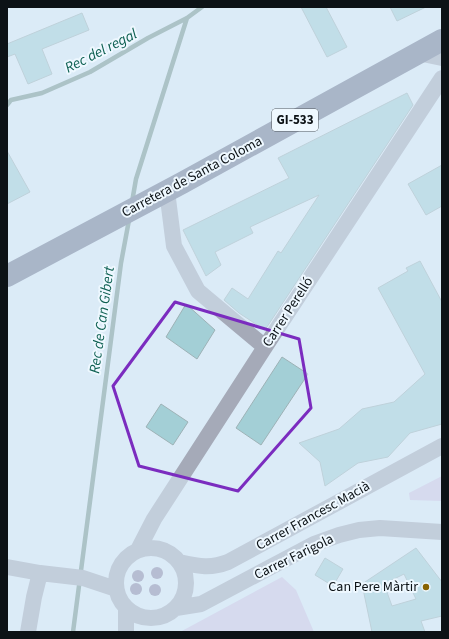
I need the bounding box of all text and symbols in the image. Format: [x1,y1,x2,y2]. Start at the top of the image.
water label: Rec del regal [61,24,141,78]
road number: GI-533 [272,109,318,131]
street label: Carretera de Santa Coloma [118,131,266,223]
water label: Rec de Can Gibert [84,264,120,375]
street label: Carrer Perelló [258,273,318,351]
street label: Carrer Francesc Macià [252,476,374,556]
street label: Carrer Farigola [251,529,337,585]
place label: Can Pere Màrtir [328,577,418,597]
marker: Can Pere Màrtir [421,582,431,592]

